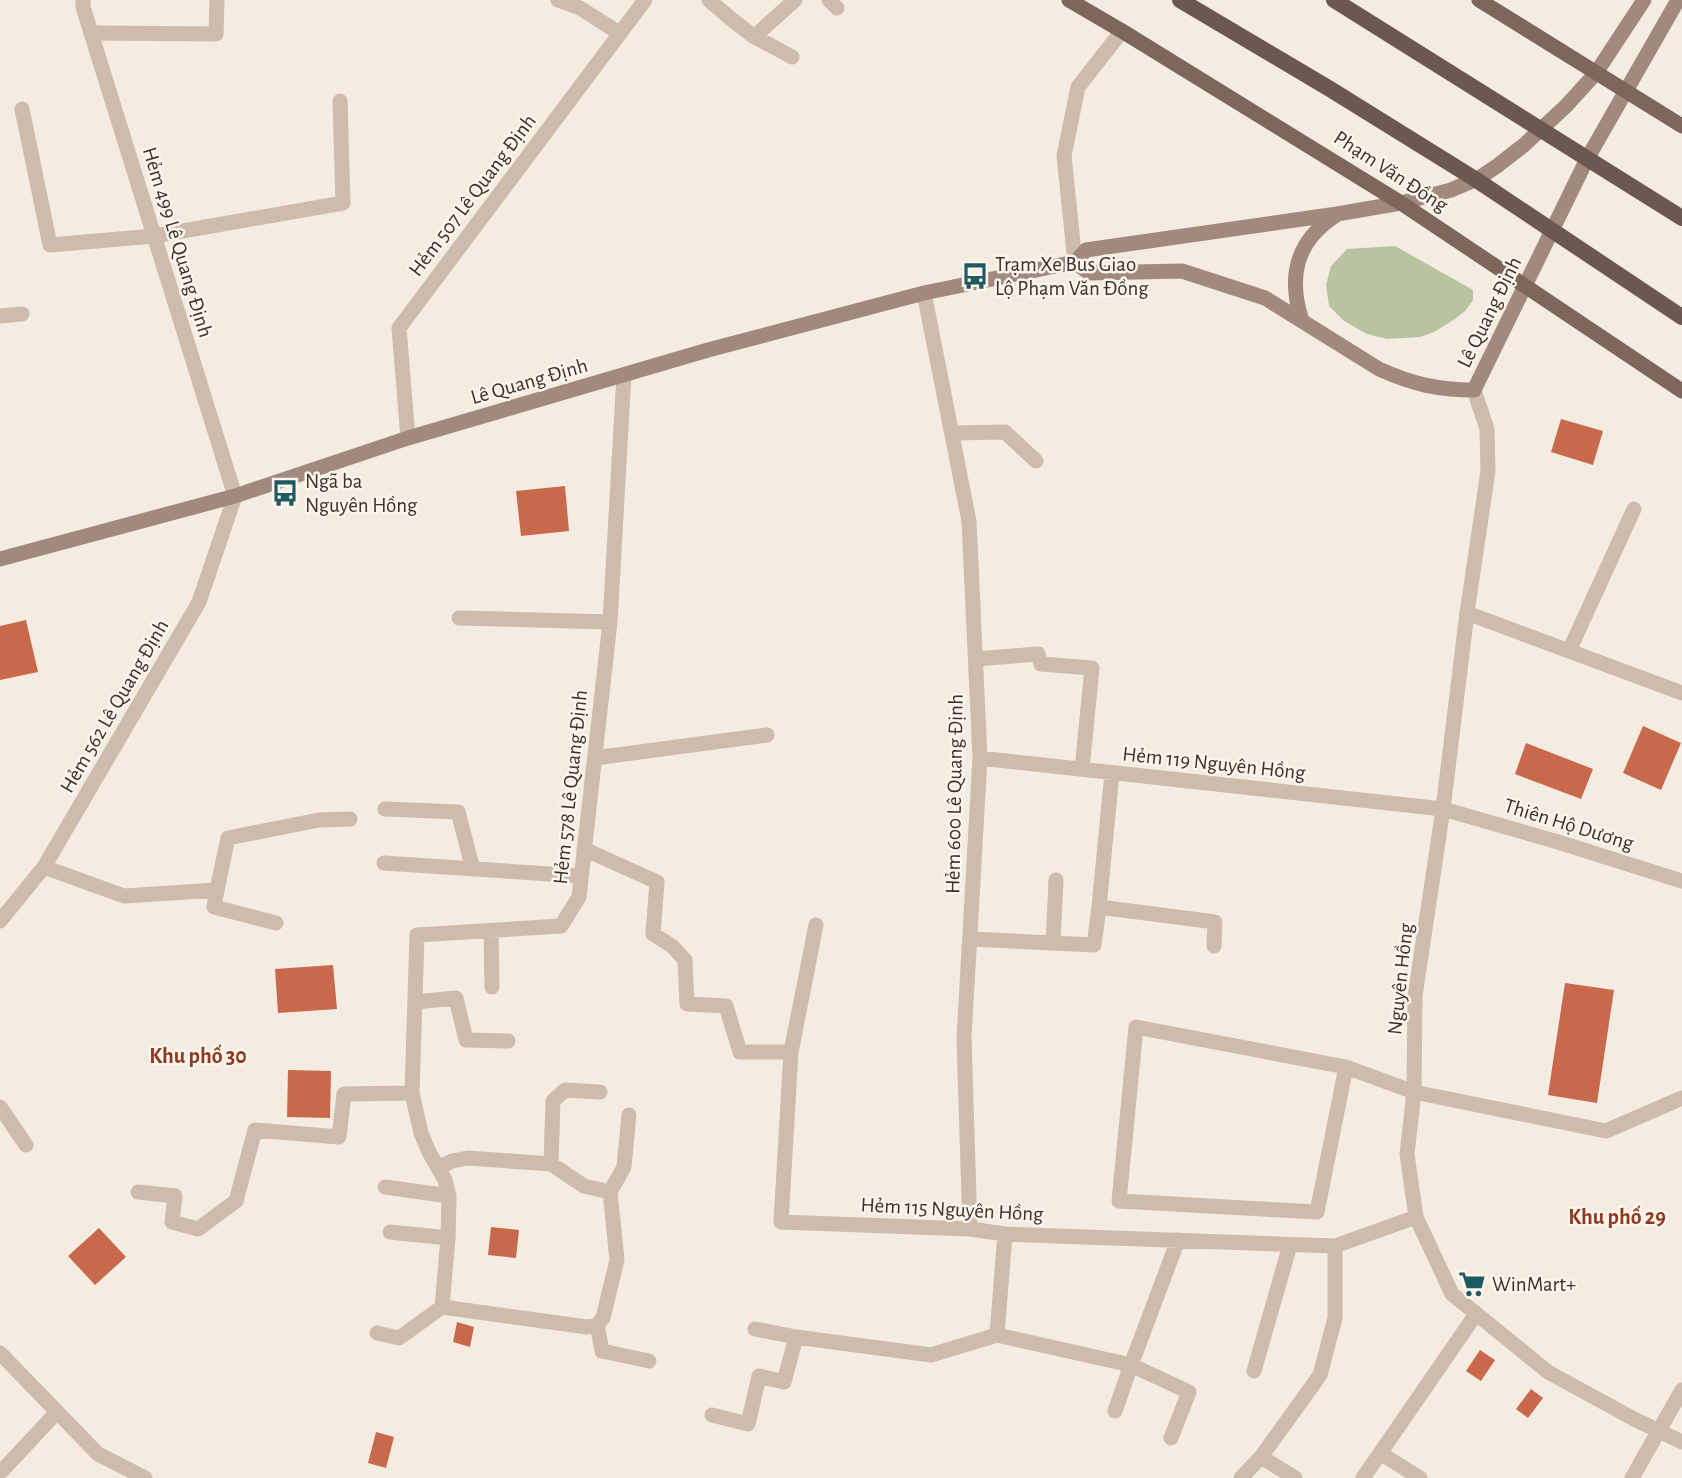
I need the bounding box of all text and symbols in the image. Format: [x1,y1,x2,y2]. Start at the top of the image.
street label: Hẻm 507 Lê Quang Định [405,110,540,280]
street label: Phạm Văn Đồng [1330,127,1452,216]
street label: Hẻm 499 Lê Quang Định [139,144,216,340]
street label: Lê Quang Định [1454,253,1525,371]
place label: Trạm Xe Bus Giao Lộ Phạm Văn Đồng [995,254,1149,299]
bus stop icon: Trạm Xe Bus Giao Lộ Phạm Văn Đồng [960,261,990,291]
street label: Lê Quang Định [468,355,590,408]
place label: Ngã ba Nguyên Hồng [305,471,418,516]
bus stop icon: Ngã ba Nguyên Hồng [270,478,300,508]
street label: Hẻm 562 Lê Quang Định [56,616,173,796]
street label: Hẻm 578 Lê Quang Định [550,689,591,885]
street label: Hẻm 600 Lê Quang Định [942,694,967,894]
street label: Hẻm 119 Nguyên Hồng [1121,743,1307,784]
street label: Thiên Hộ Dương [1502,795,1637,854]
street label: Nguyên Hồng [1384,921,1417,1036]
district label: Khu phố 30 [149,1044,247,1067]
street label: Hẻm 115 Nguyên Hồng [860,1194,1045,1225]
district label: Khu phố 29 [1568,1205,1666,1228]
supermarket icon: WinMart+ [1457,1269,1487,1299]
place label: WinMart+ [1492,1274,1576,1295]

